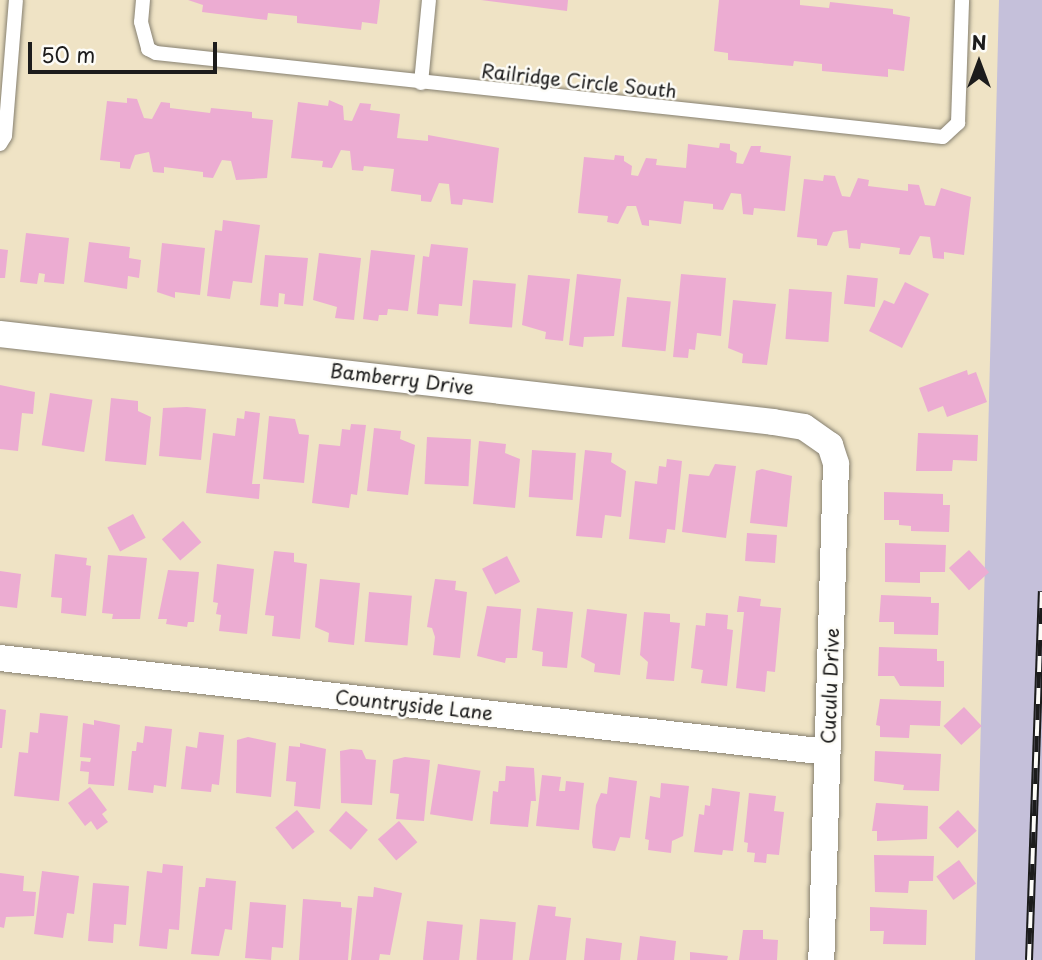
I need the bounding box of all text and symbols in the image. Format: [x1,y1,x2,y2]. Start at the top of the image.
scale bar [32,28,220,72]
north arrow [944,28,1014,98]
text: N [971,28,987,56]
text: 50 m [41,38,95,70]
street label: Railridge Circle South [478,59,680,103]
street label: Bamberry Drive [329,359,475,399]
street label: Cuculu Drive [817,628,843,744]
street label: Countryside Lane [334,685,494,725]

